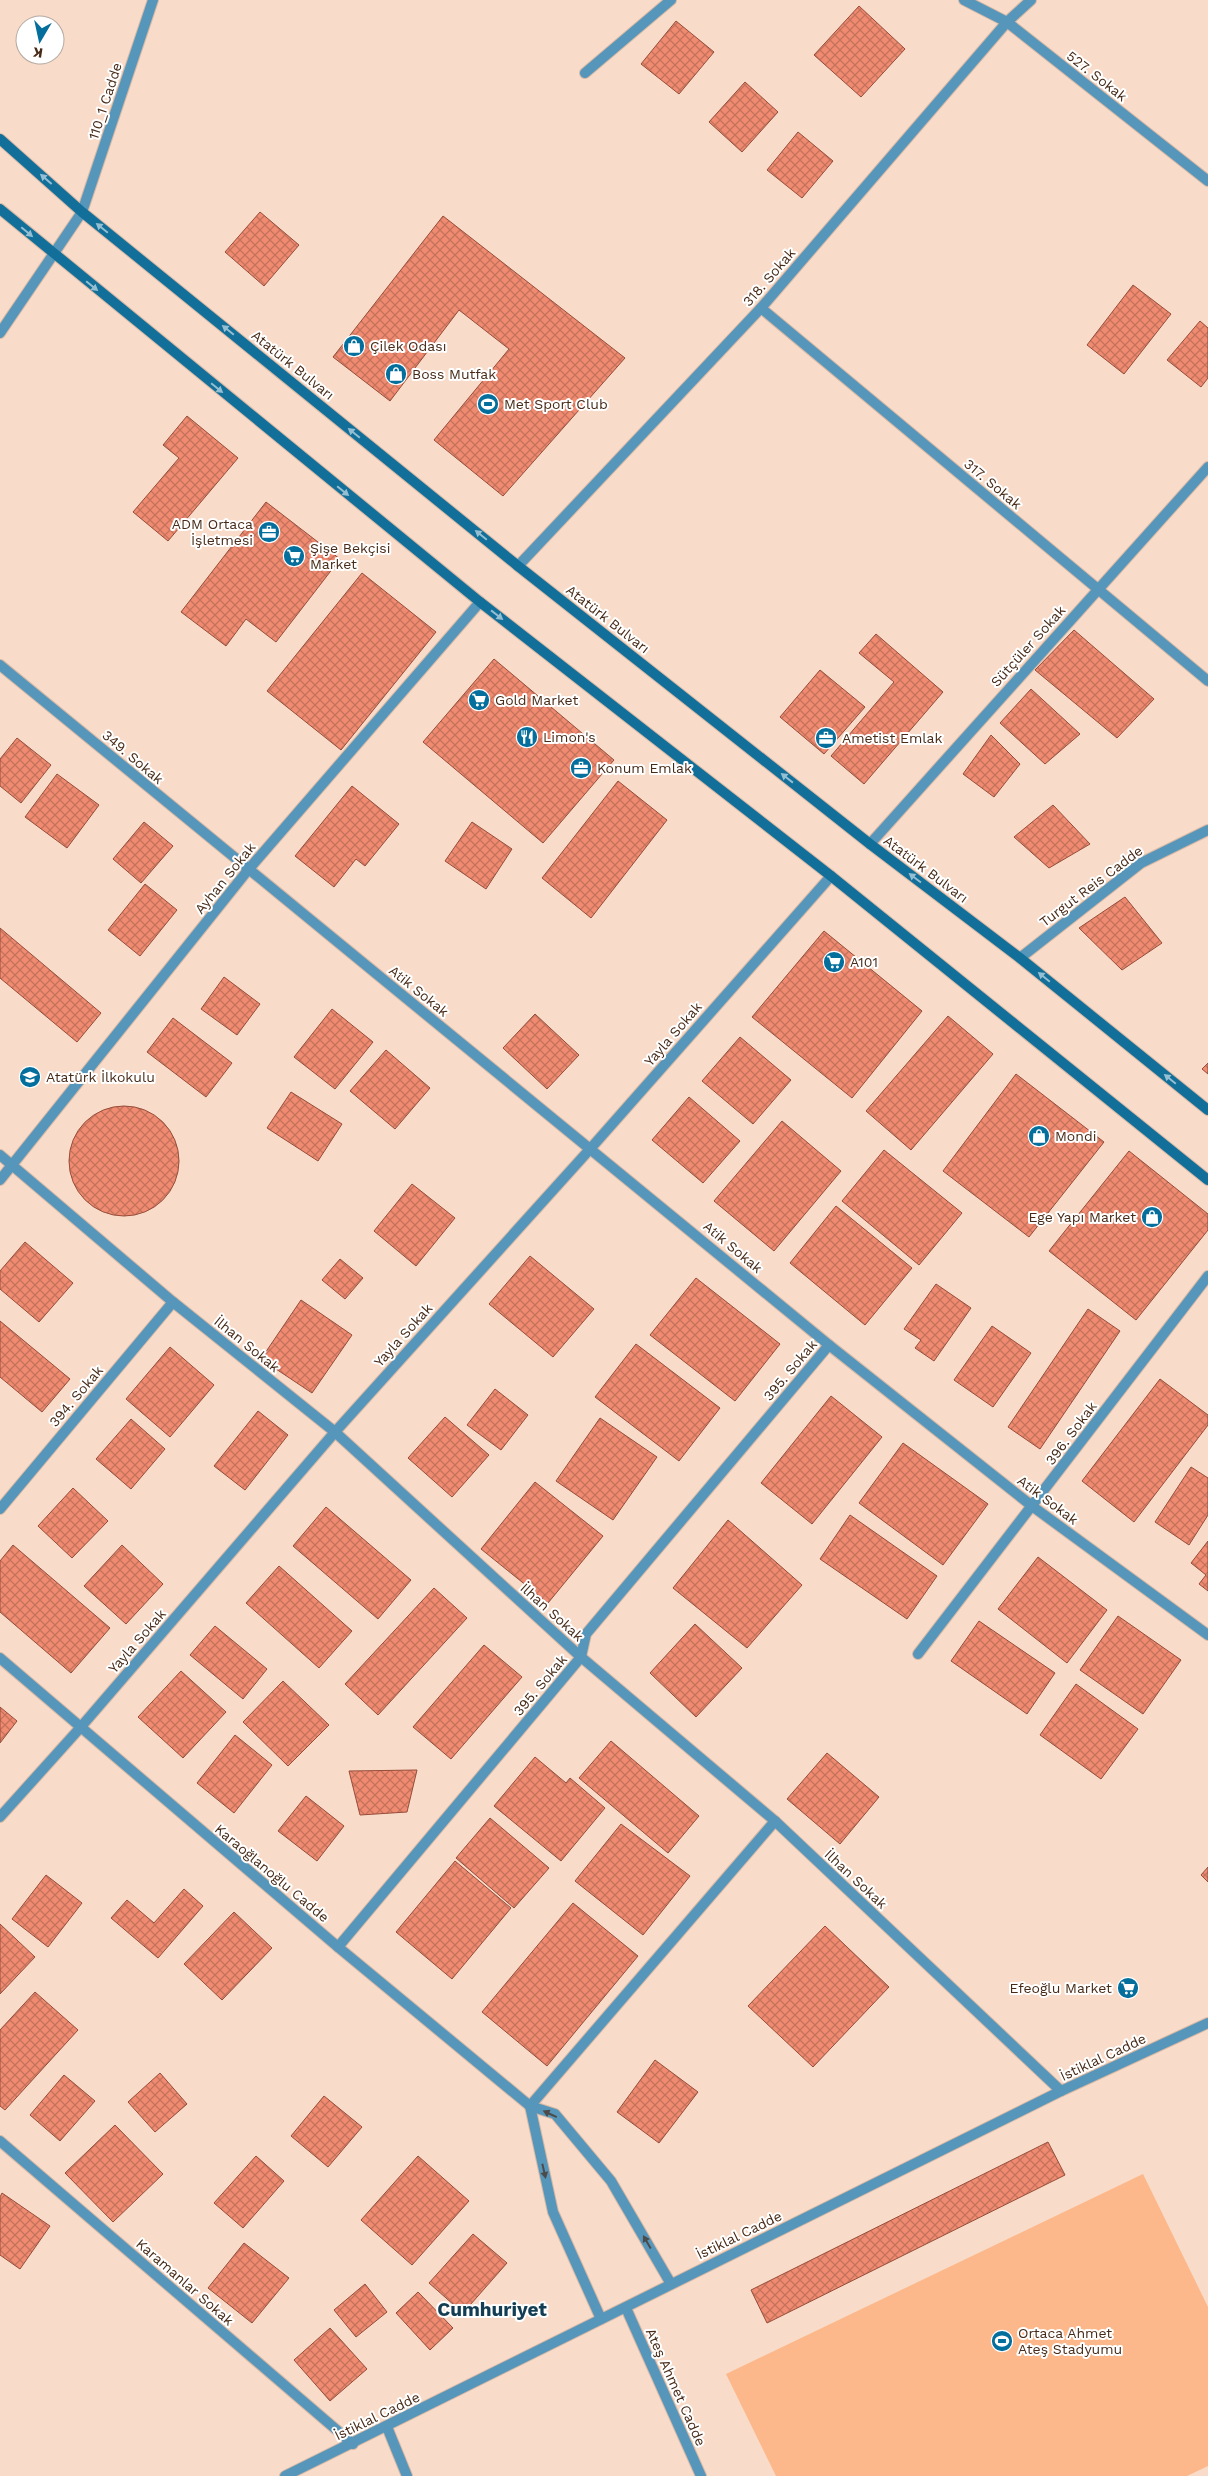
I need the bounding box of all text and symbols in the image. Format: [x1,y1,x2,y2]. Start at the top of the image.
north arrow [15,15,65,65]
text: K [32,44,44,62]
street label: 527. Sokak [1064,48,1130,105]
street label: 110_1 Cadde [85,60,125,142]
one-way arrow [39,174,52,185]
one-way arrow [96,222,109,233]
one-way arrow [21,226,33,237]
street label: 318. Sokak [739,245,799,309]
one-way arrow [85,280,98,291]
one-way arrow [222,325,235,336]
street label: Atatürk Bulvarı [249,327,337,403]
shop icon: Çilek Odası [342,334,366,358]
place label: Çilek Odası [370,338,446,354]
shop icon: Boss Mutfak [384,362,408,386]
place label: Boss Mutfak [412,366,496,382]
one-way arrow [211,383,224,394]
sports icon: Met Sport Club [476,392,500,416]
place label: Met Sport Club [504,396,608,412]
one-way arrow [348,427,361,438]
street label: 317. Sokak [961,455,1025,513]
one-way arrow [337,485,350,496]
place label: ADM Ortaca İşletmesi [172,516,253,548]
office icon: ADM Ortaca İşletmesi [257,520,281,544]
one-way arrow [474,530,487,541]
place label: Şişe Bekçisi Market [310,540,390,572]
supermarket icon: Şişe Bekçisi Market [282,544,306,568]
street label: Atatürk Bulvarı [563,582,653,656]
street label: Sütçüler Sokak [987,602,1069,690]
one-way arrow [490,610,503,621]
supermarket icon: Gold Market [467,688,491,712]
place label: Gold Market [495,692,578,708]
restaurant icon: Limon's [515,725,539,749]
office icon: Ametist Emlak [814,726,838,750]
street label: 349. Sokak [99,727,167,787]
place label: Limon's [543,729,596,745]
place label: Ametist Emlak [842,730,943,746]
office icon: Konum Emlak [569,756,593,780]
place label: Konum Emlak [597,760,692,776]
one-way arrow [780,773,794,783]
street label: Atatürk Bulvarı [881,832,971,906]
street label: Ayhan Sokak [191,839,259,917]
street label: Turgut Reis Cadde [1036,842,1146,930]
one-way arrow [908,873,922,883]
supermarket icon: A101 [822,950,846,974]
place label: A101 [850,954,878,970]
street label: Atik Sokak [386,962,452,1020]
one-way arrow [1038,971,1051,982]
street label: Yayla Sokak [641,999,705,1069]
school or university icon: Atatürk İlkokulu [18,1065,42,1089]
place label: Atatürk İlkokulu [46,1069,155,1085]
one-way arrow [1164,1074,1177,1085]
shop icon: Mondi [1027,1124,1051,1148]
place label: Mondi [1055,1128,1096,1144]
shop icon: Ege Yapı Market [1140,1205,1164,1229]
place label: Ege Yapı Market [1028,1209,1136,1225]
street label: Atik Sokak [700,1218,766,1276]
street label: Yayla Sokak [371,1300,435,1370]
street label: İlhan Sokak [211,1313,283,1375]
street label: 395. Sokak [760,1336,820,1404]
street label: 394. Sokak [46,1362,106,1430]
street label: 396. Sokak [1042,1398,1100,1468]
street label: Atik Sokak [1015,1472,1082,1528]
street label: İlhan Sokak [517,1579,587,1645]
street label: Yayla Sokak [105,1606,169,1676]
street label: 395. Sokak [510,1651,570,1719]
street label: Karaoğlanoğlu Cadde [212,1821,332,1925]
street label: İlhan Sokak [822,1846,891,1912]
supermarket icon: Efeoğlu Market [1116,1976,1140,2000]
place label: Efeoğlu Market [1009,1980,1112,1996]
street label: İstiklal Cadde [1058,2030,1148,2084]
one-way arrow [543,2109,557,2117]
one-way arrow [540,2163,548,2178]
street label: İstiklal Cadde [694,2207,784,2263]
street label: Karamanlar Sokak [133,2235,237,2329]
one-way arrow [642,2236,651,2249]
district label: Cumhuriyet [437,2298,547,2321]
place label: Ortaca Ahmet Ateş Stadyumu [1018,2325,1122,2357]
street label: Ateş Ahmet Cadde [643,2326,709,2448]
sports icon: Ortaca Ahmet Ateş Stadyumu [990,2329,1014,2353]
street label: İstiklal Cadde [332,2388,422,2444]

